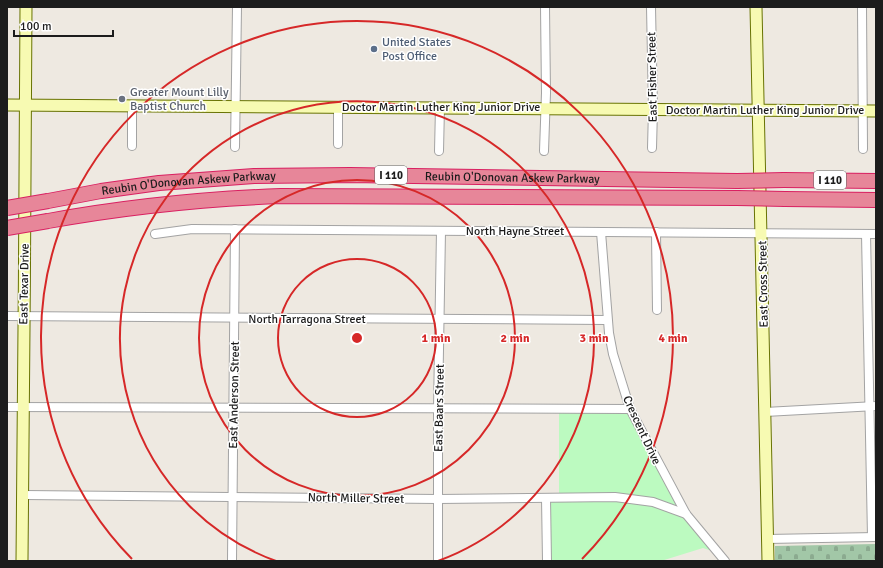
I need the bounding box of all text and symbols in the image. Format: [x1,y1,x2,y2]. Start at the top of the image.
scale bar [14,12,113,38]
text: 100 m [20,19,52,34]
street label: East Fisher Street [644,32,661,122]
place label: United States Post Office [382,35,451,64]
marker: United States Post Office [369,44,379,54]
place label: Greater Mount Lilly Baptist Church [130,85,229,114]
marker: Greater Mount Lilly Baptist Church [117,94,127,104]
street label: Doctor Martin Luther King Junior Drive [342,100,540,115]
street label: Doctor Martin Luther King Junior Drive [666,103,864,118]
road number: I 110 [375,166,407,184]
street label: Reubin O'Donovan Askew Parkway [101,169,276,199]
street label: Reubin O'Donovan Askew Parkway [425,169,600,187]
road number: I 110 [814,171,846,189]
street label: North Hayne Street [466,224,564,239]
street label: East Cross Street [755,240,772,328]
street label: East Texar Drive [16,243,33,325]
street label: North Tarragona Street [248,312,366,327]
centre of rings [350,331,364,345]
text: 1 min [422,331,451,346]
text: 2 min [501,331,530,346]
text: 3 min [580,331,609,346]
text: 4 min [659,331,688,346]
street label: East Anderson Street [226,341,243,449]
street label: East Baars Street [431,364,448,452]
street label: Crescent Drive [619,393,664,467]
street label: North Miller Street [308,490,404,507]

